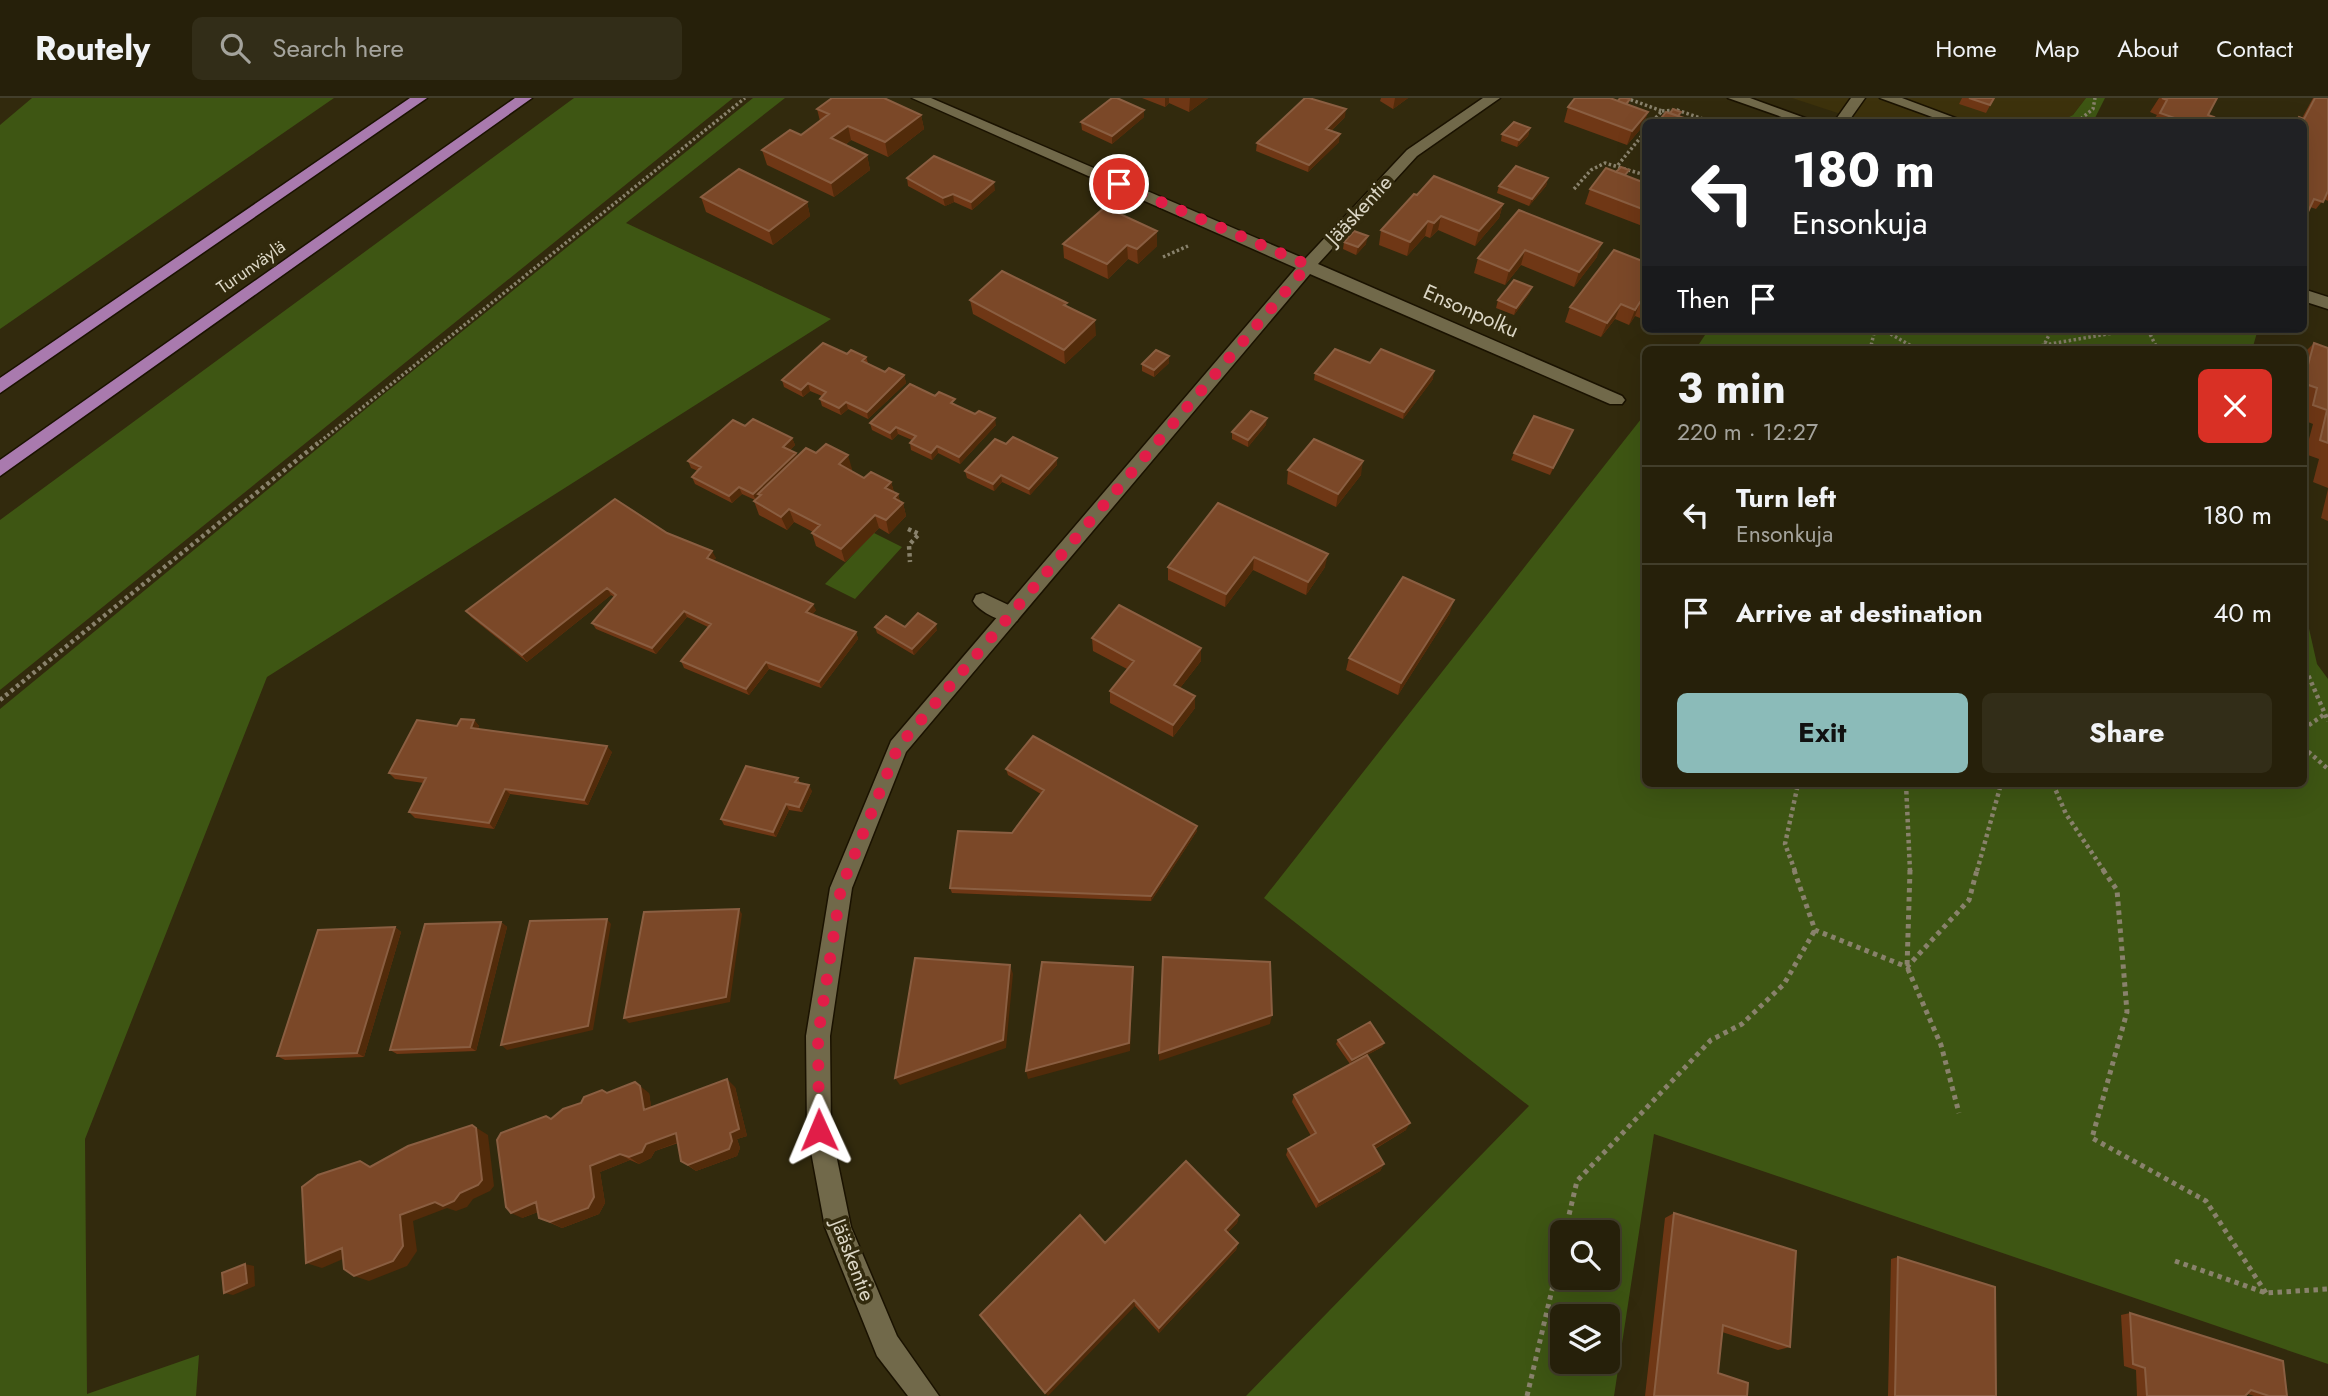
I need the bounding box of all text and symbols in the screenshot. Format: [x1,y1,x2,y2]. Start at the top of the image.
search box [192,17,682,80]
text: Routely [35,25,150,72]
icon: search [216,29,254,67]
text: Search here [272,29,404,67]
text: Home [1935,31,1997,66]
text: Map [2035,31,2079,66]
text: About [2117,31,2178,66]
text: Contact [2216,31,2293,66]
text: 180 m [1792,135,1935,205]
icon: left [1677,147,1768,238]
pin [1089,154,1149,214]
icon: arrive [1100,165,1138,203]
street label: Jääskentie [1317,168,1399,254]
text: Ensonkuja [1792,200,1928,246]
street label: Turunväylä [211,234,291,300]
street label: Ensonpolku [1418,277,1524,345]
text: Then [1677,280,1730,318]
icon: arrive [1744,280,1782,318]
text: 3 min [1677,358,1786,419]
button: close [2198,369,2272,443]
text: 220 m · 12:27 [1677,415,1818,449]
text: Turn left [1736,479,1836,517]
icon: left [1677,496,1715,534]
text: 180 m [2202,496,2272,534]
text: Ensonkuja [1736,517,1833,551]
icon: arrive [1677,594,1715,632]
text: Arrive at destination [1736,594,1983,632]
text: 40 m [2213,594,2272,632]
button: Exit [1677,693,1968,773]
button: Share [1982,693,2272,773]
position arrow [782,1093,856,1167]
street label: Jääskentie [823,1212,882,1306]
map controls [1550,1220,1620,1374]
button: search [1550,1220,1620,1290]
button: layers [1550,1304,1620,1374]

